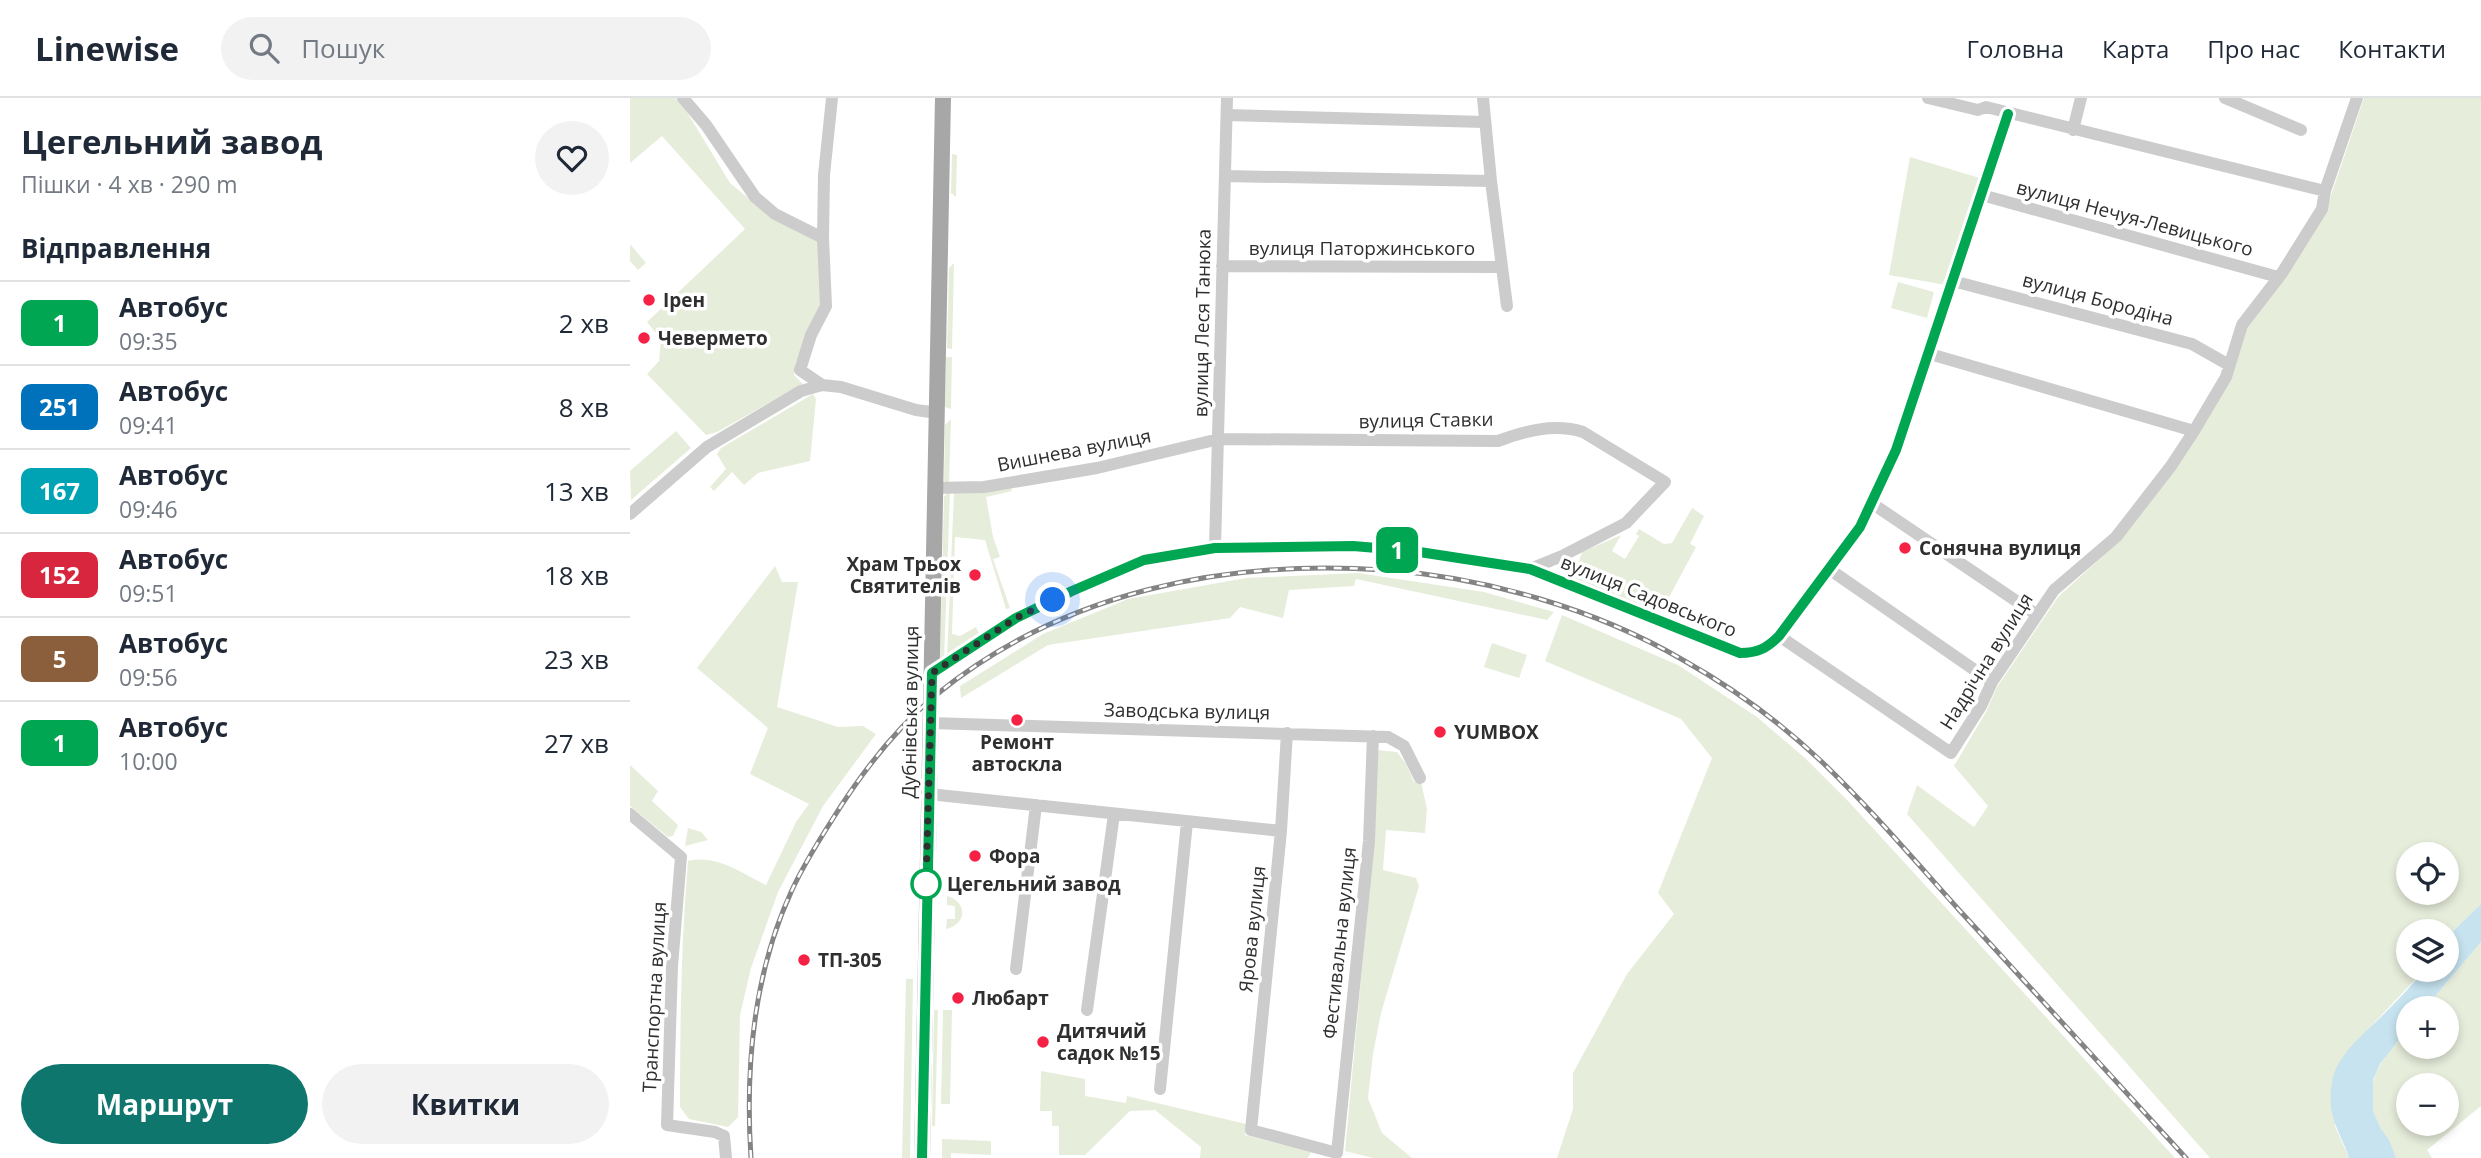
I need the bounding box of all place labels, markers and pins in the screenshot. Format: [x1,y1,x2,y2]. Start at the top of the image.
place label: Ірен [663,287,705,313]
marker: Ірен [641,292,657,308]
place label: Чевермето [658,325,768,351]
marker: Чевермето [636,330,652,346]
place label: Сонячна вулиця [1919,535,2081,561]
marker: Сонячна вулиця [1897,540,1913,556]
place label: Храм Трьох Святителів [846,551,961,599]
marker: Храм Трьох Святителів [967,567,983,583]
marker: Ремонт автоскла [1009,712,1025,728]
place label: YUMBOX [1454,719,1539,745]
marker: YUMBOX [1432,724,1448,740]
place label: Ремонт автоскла [972,729,1062,777]
place label: Фора [989,843,1041,869]
marker: Фора [967,848,983,864]
marker: Цегельний завод [911,869,941,899]
place label: Цегельний завод [947,871,1121,897]
place label: ТП-305 [818,947,882,973]
marker: ТП-305 [796,952,812,968]
place label: Любарт [972,985,1049,1011]
marker: Любарт [950,990,966,1006]
place label: Дитячий садок №15 [1057,1018,1161,1066]
marker: Дитячий садок №15 [1035,1034,1051,1050]

